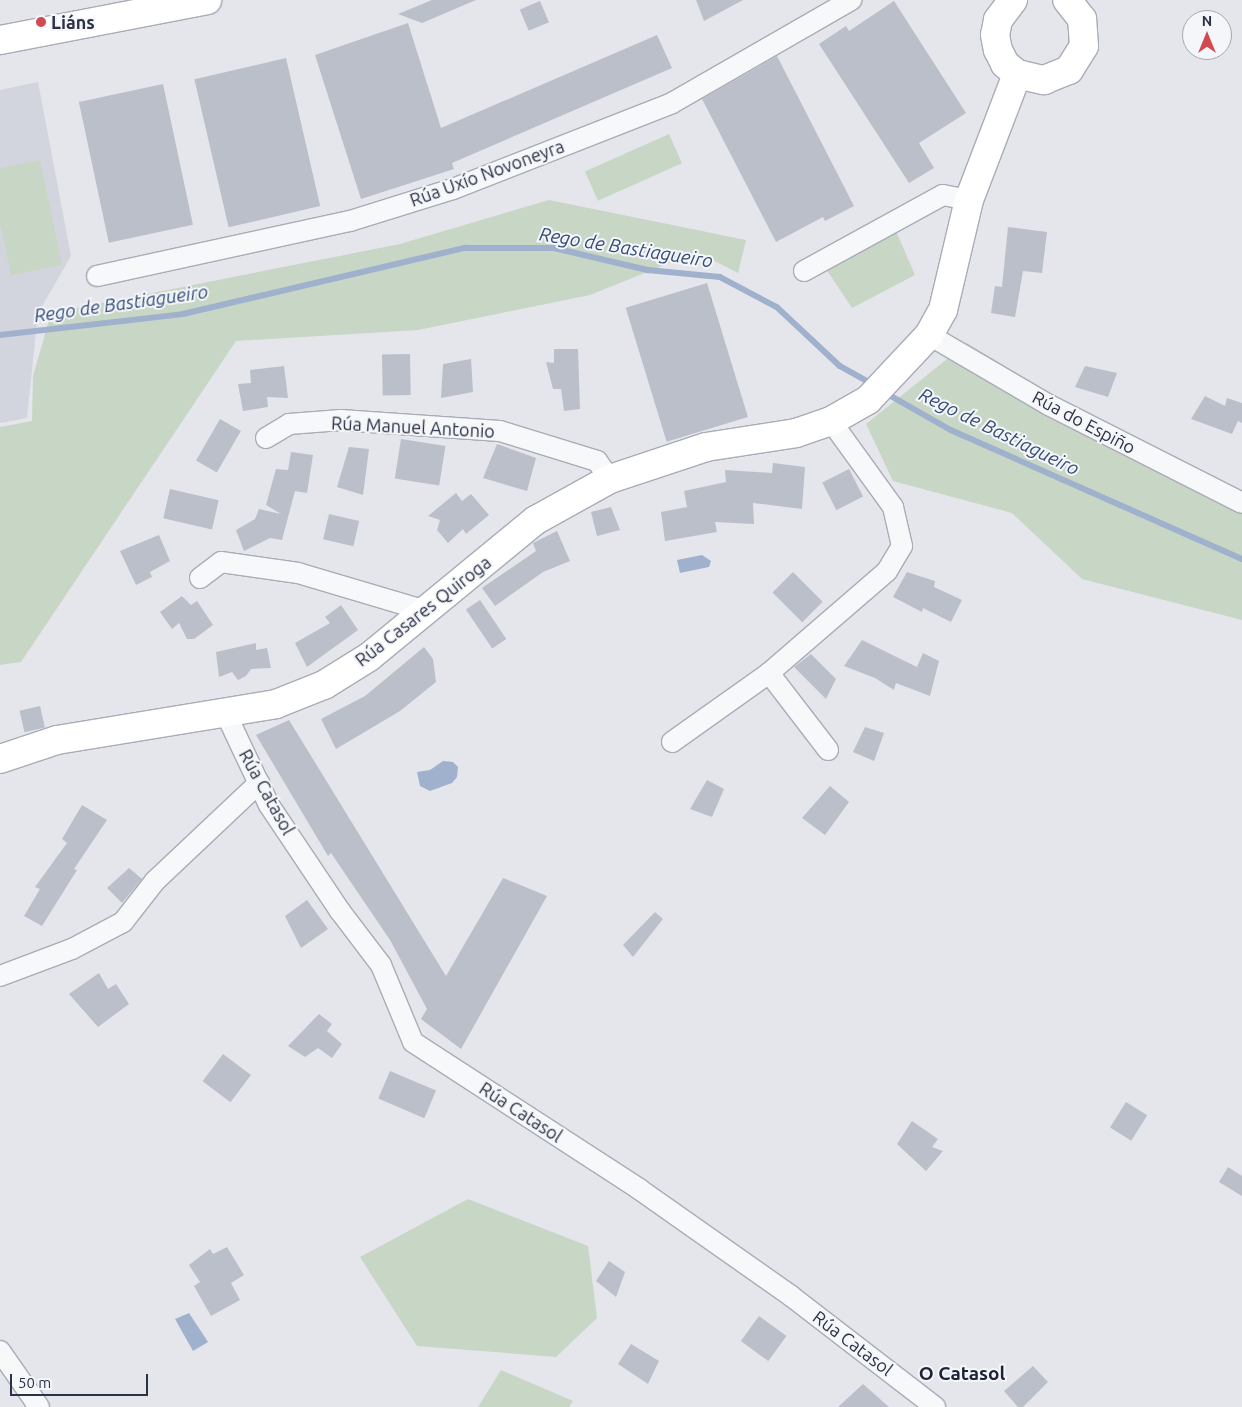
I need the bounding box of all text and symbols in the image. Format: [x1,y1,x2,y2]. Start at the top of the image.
north arrow [1182,10,1232,60]
place label: Liáns [51,11,95,33]
text: N [1202,13,1212,29]
marker: Liáns [35,16,47,28]
street label: Rúa Uxío Novoneyra [407,135,567,211]
water label: Rego de Bastiagueiro [538,223,714,273]
water label: Rego de Bastiagueiro [33,281,209,327]
water label: Rego de Bastiagueiro [915,383,1083,481]
street label: Rúa do Espiño [1029,386,1139,458]
street label: Rúa Manuel Antonio [331,412,495,442]
street label: Rúa Casares Quiroga [351,551,495,671]
street label: Rúa Catasol [235,745,299,839]
street label: Rúa Catasol [475,1077,567,1147]
street label: Rúa Catasol [809,1306,897,1380]
district label: O Catasol [919,1363,1005,1385]
scale bar [12,1364,150,1396]
text: 50 m [18,1374,51,1391]

